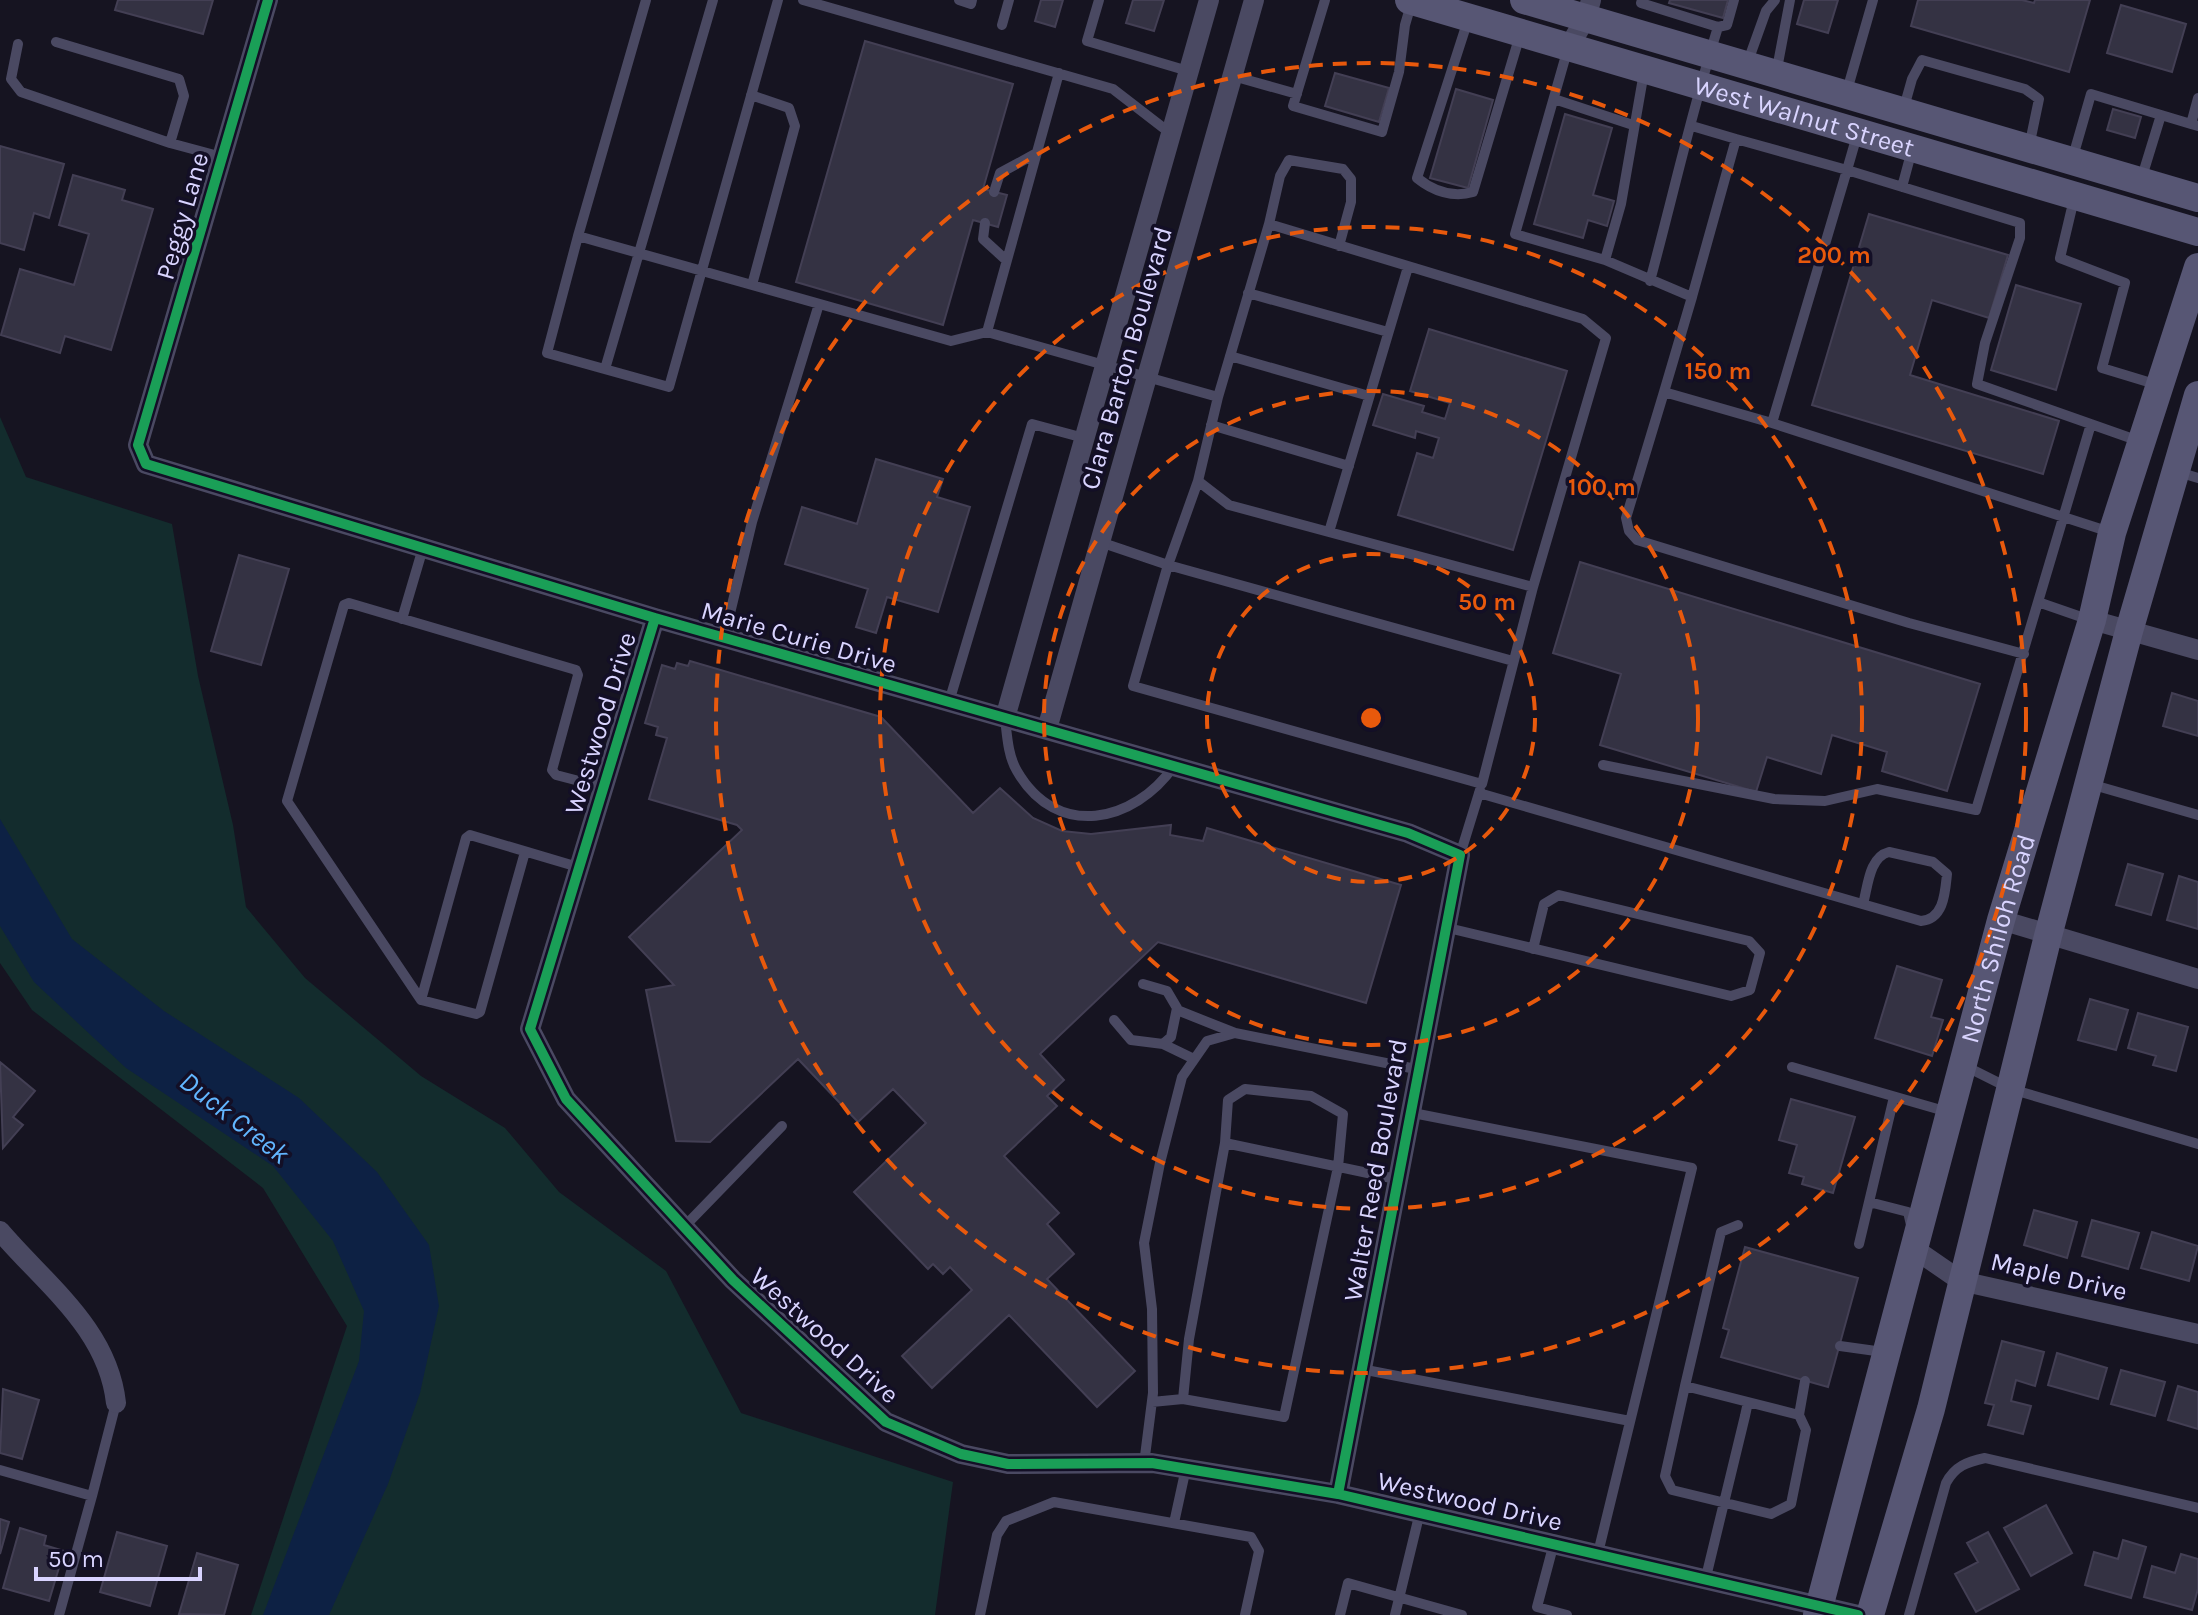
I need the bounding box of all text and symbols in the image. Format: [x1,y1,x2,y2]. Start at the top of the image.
street label: West Walnut Street [1690,70,1918,164]
street label: Peggy Lane [149,149,215,284]
street label: Clara Barton Boulevard [1074,223,1179,493]
text: 200 m [1797,241,1871,269]
text: 150 m [1685,357,1751,385]
text: 100 m [1568,473,1636,501]
text: 50 m [1458,588,1516,616]
street label: Marie Curie Drive [697,595,900,680]
street label: Westwood Drive [558,628,643,818]
centre of rings [1357,704,1385,732]
street label: North Shiloh Road [1954,831,2042,1047]
street label: Walter Reed Boulevard [1337,1036,1414,1304]
water label: Duck Creek [173,1064,297,1171]
street label: Maple Drive [1988,1246,2130,1307]
street label: Westwood Drive [744,1261,905,1410]
street label: Westwood Drive [1374,1465,1565,1538]
scale bar [36,1531,200,1581]
text: 50 m [48,1545,104,1573]

